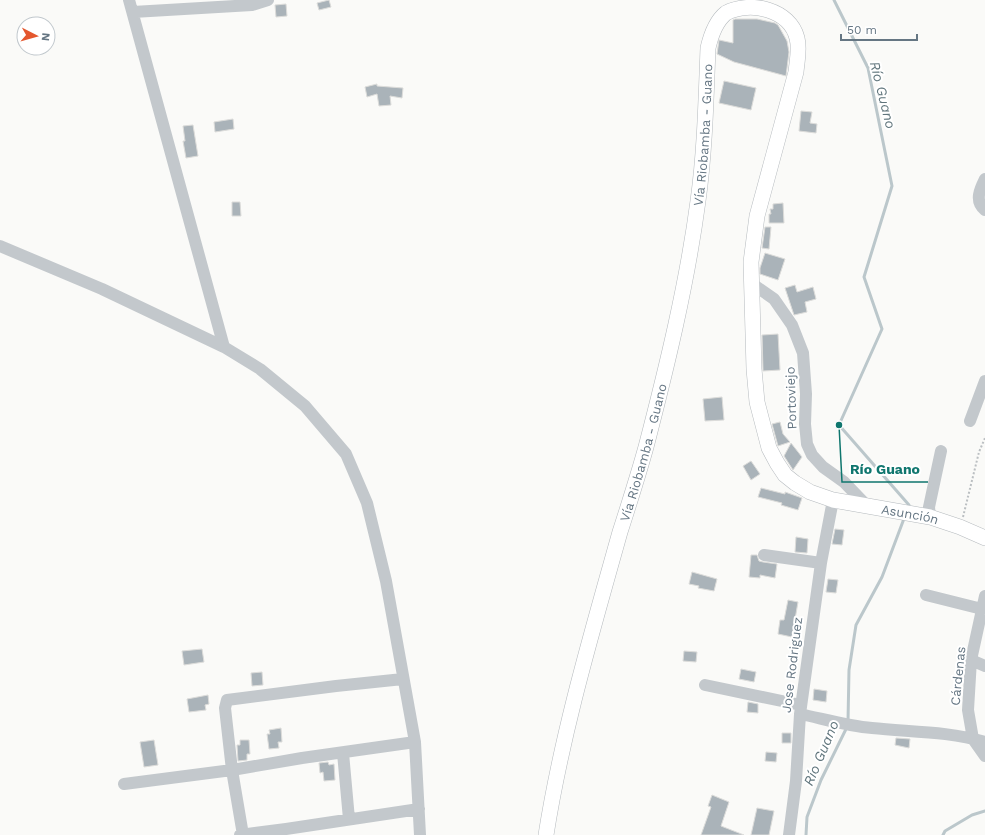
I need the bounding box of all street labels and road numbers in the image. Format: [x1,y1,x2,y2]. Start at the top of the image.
street label: Vía Riobamba - Guano [690,63,715,207]
street label: Portoviejo [782,366,800,430]
street label: Vía Riobamba - Guano [616,382,669,523]
street label: Asunción [880,501,941,527]
street label: Jose Rodriguez [779,616,805,714]
street label: Cárdenas [947,646,969,706]

